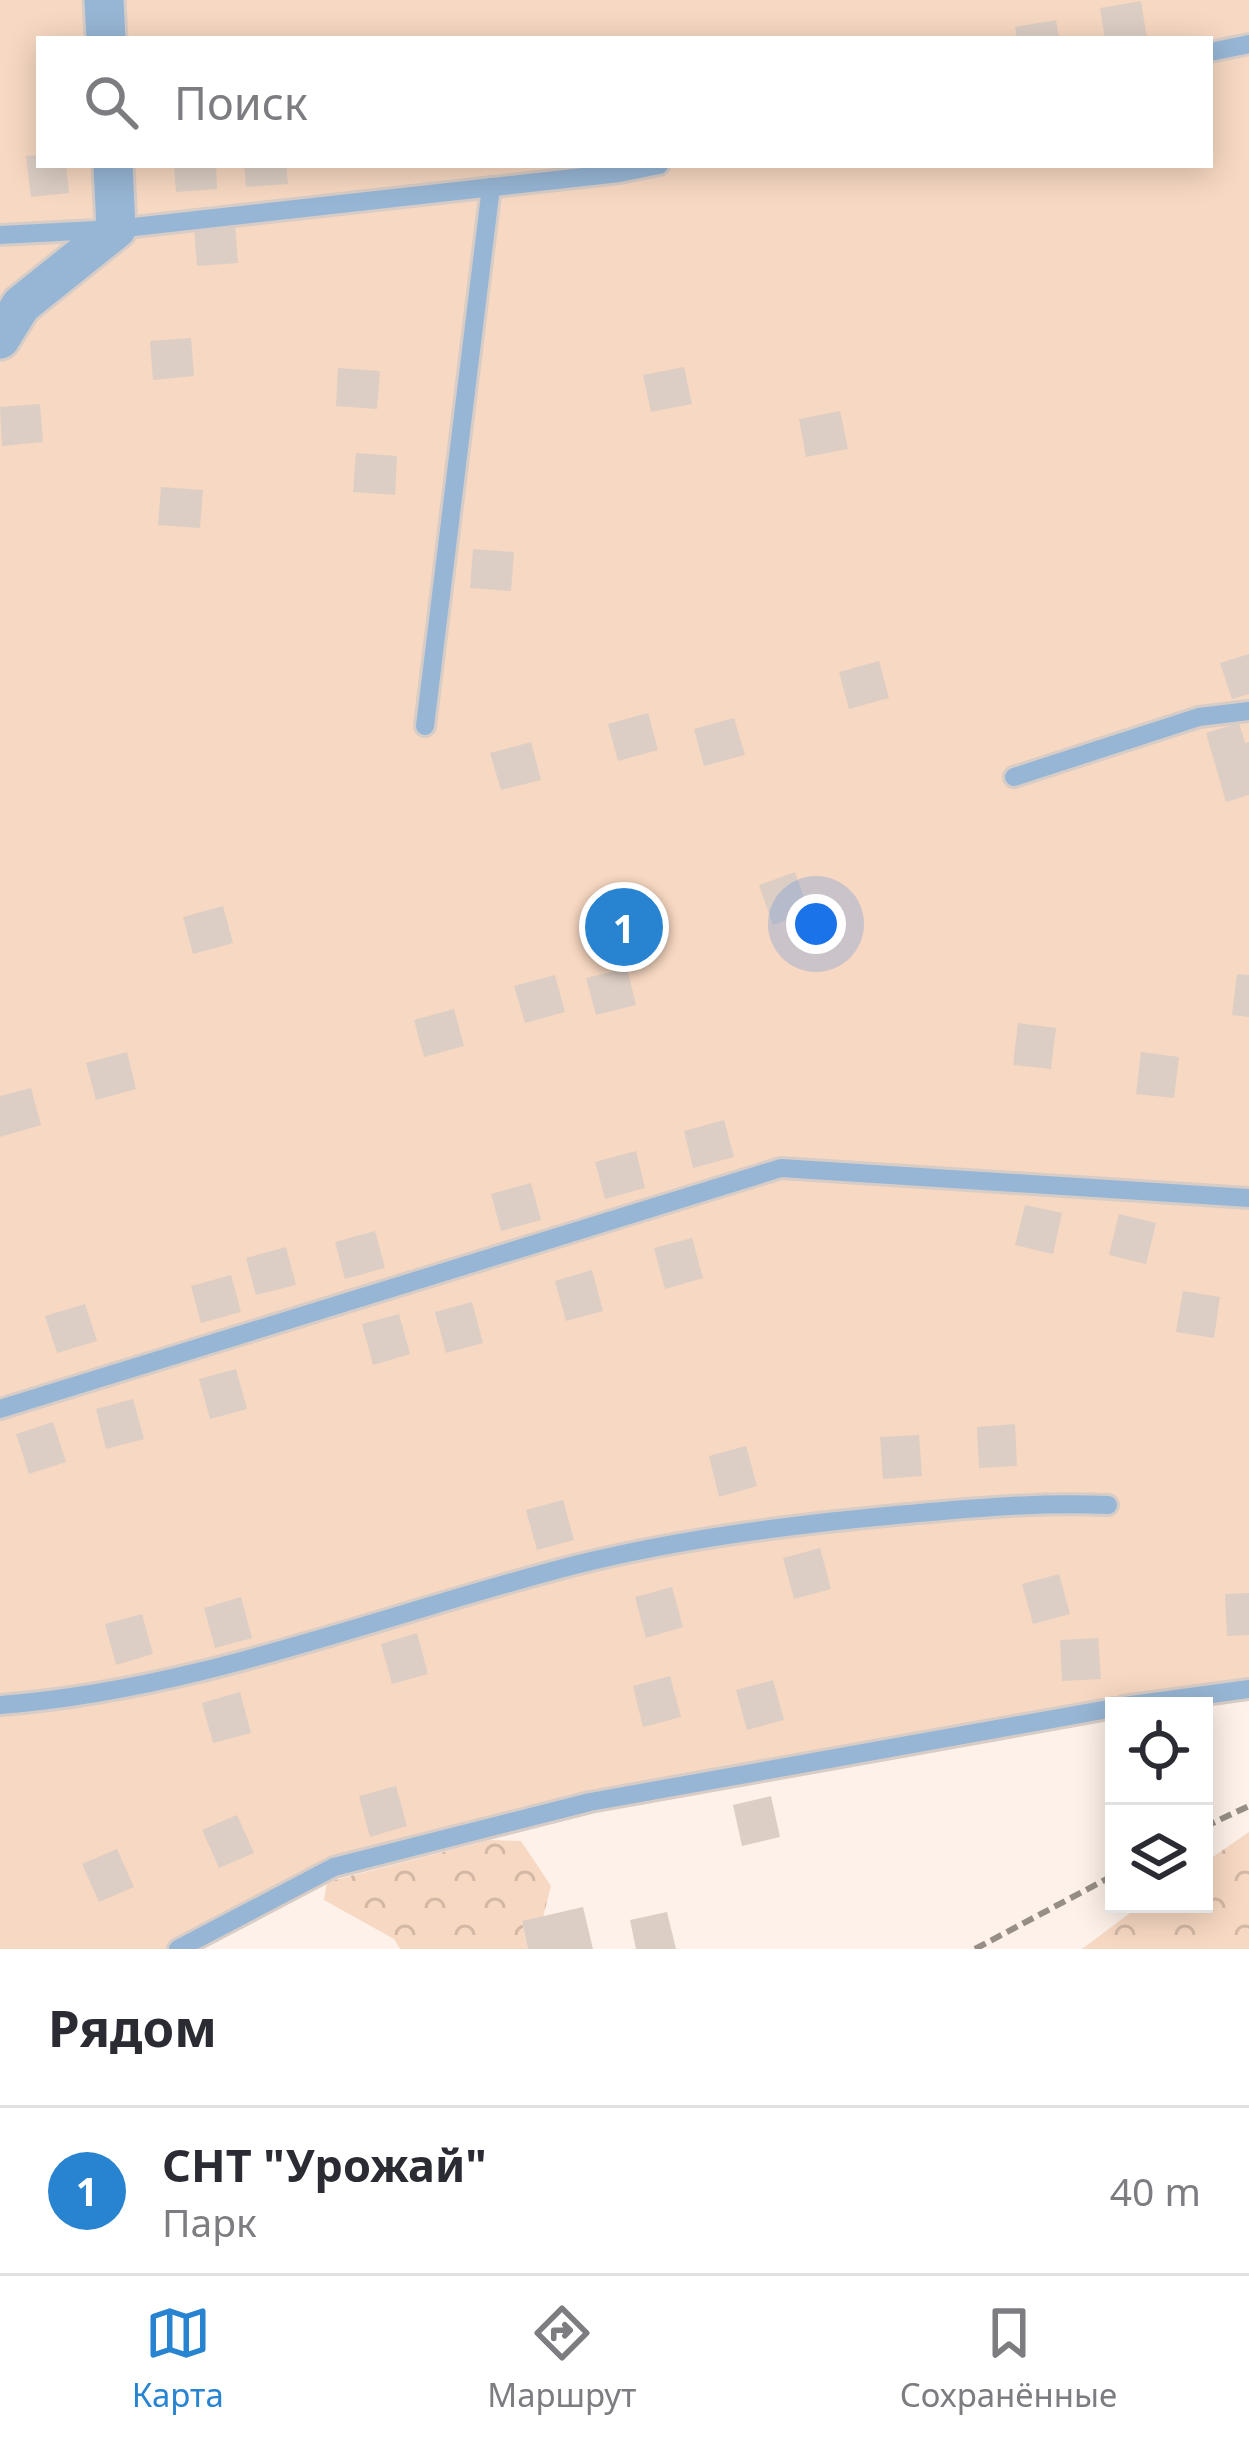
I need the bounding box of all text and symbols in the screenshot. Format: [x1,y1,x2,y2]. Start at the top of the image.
search box [36,36,1213,168]
icon: search [78,69,144,135]
text: Поиск [174,72,308,133]
pin: 1 [585,882,663,972]
your location [786,894,846,954]
map controls [1105,1697,1213,1913]
button: locate [1105,1697,1213,1805]
button: layers [1105,1805,1213,1913]
text: Рядом [48,1992,217,2062]
text: СНТ "Урожай" [162,2134,487,2195]
text: 1 [76,2164,98,2217]
text: 40 m [1110,2164,1201,2217]
text: Парк [162,2195,257,2248]
tab: Карта [132,2300,224,2417]
tab: Маршрут [487,2300,636,2417]
tab: Сохранённые [900,2300,1117,2417]

